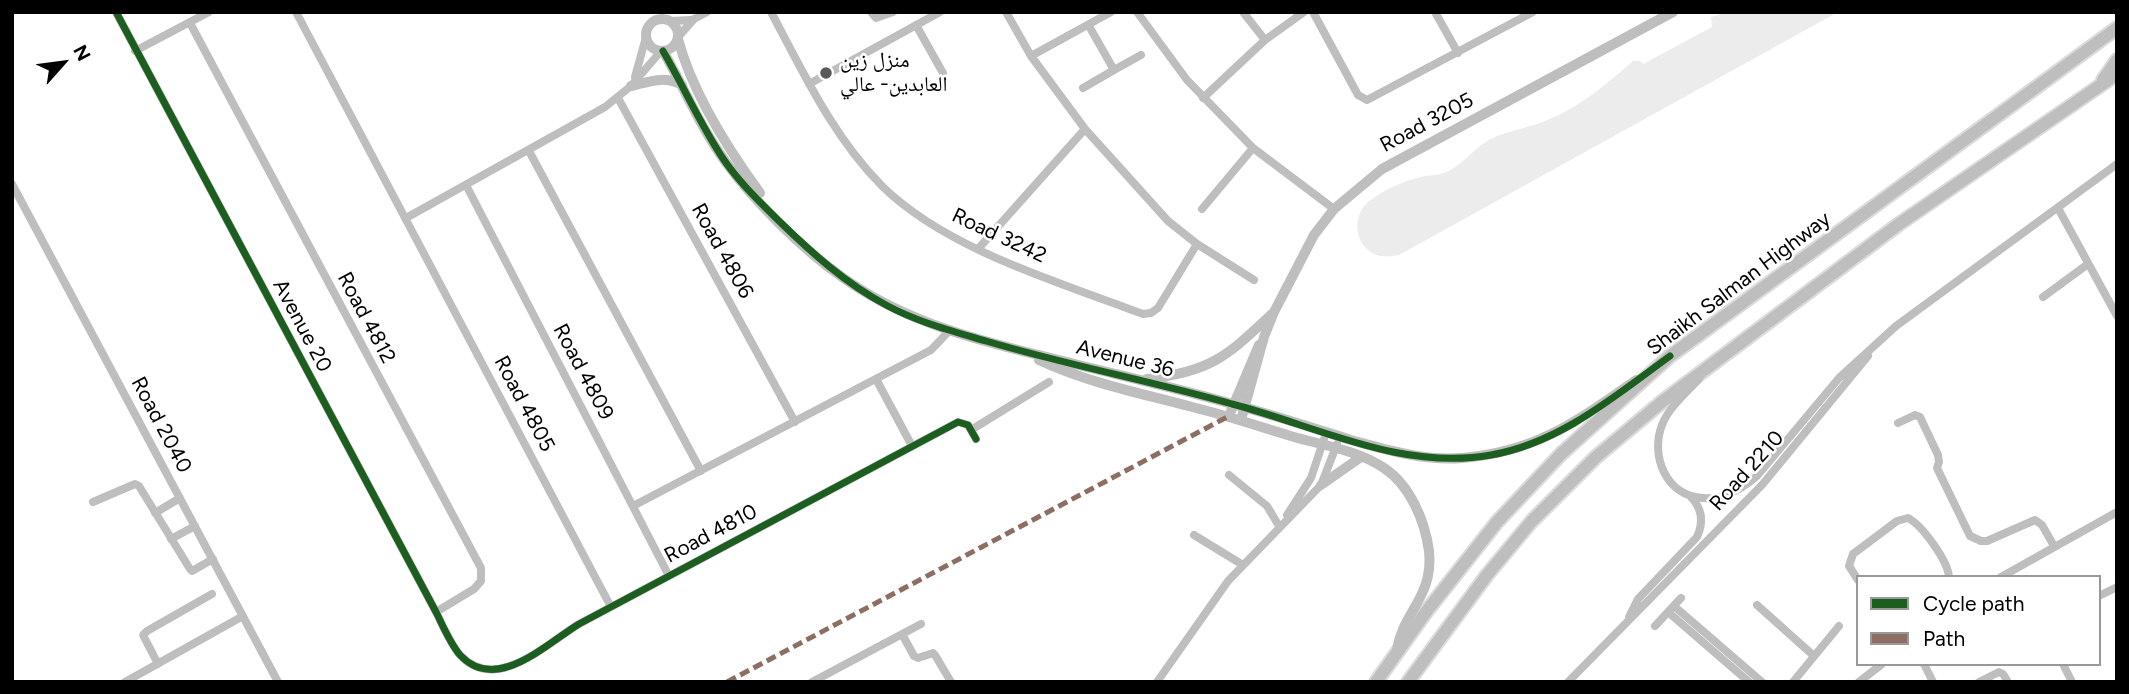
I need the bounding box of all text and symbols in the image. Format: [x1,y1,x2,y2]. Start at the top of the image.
north arrow [28,28,98,98]
text: N [68,41,96,65]
place label: منزل زين العابدين- عالي [840,48,947,98]
marker: منزل زين العابدين- عالي [818,65,834,81]
street label: Road 3205 [1376,88,1478,158]
street label: Road 4806 [686,199,758,303]
street label: Road 3242 [948,203,1050,269]
street label: Shaikh Salman Highway [1642,207,1836,361]
street label: Road 4812 [331,268,401,368]
street label: Avenue 20 [267,275,337,377]
street label: Road 4809 [547,320,619,424]
street label: Avenue 36 [1074,335,1176,383]
street label: Road 4805 [488,352,560,456]
street label: Road 2040 [125,373,197,477]
street label: Road 2210 [1704,426,1790,516]
street label: Road 4810 [660,499,762,569]
legend [1856,575,2101,666]
text: Cycle path [1923,591,2024,616]
text: Path [1923,626,1965,651]

